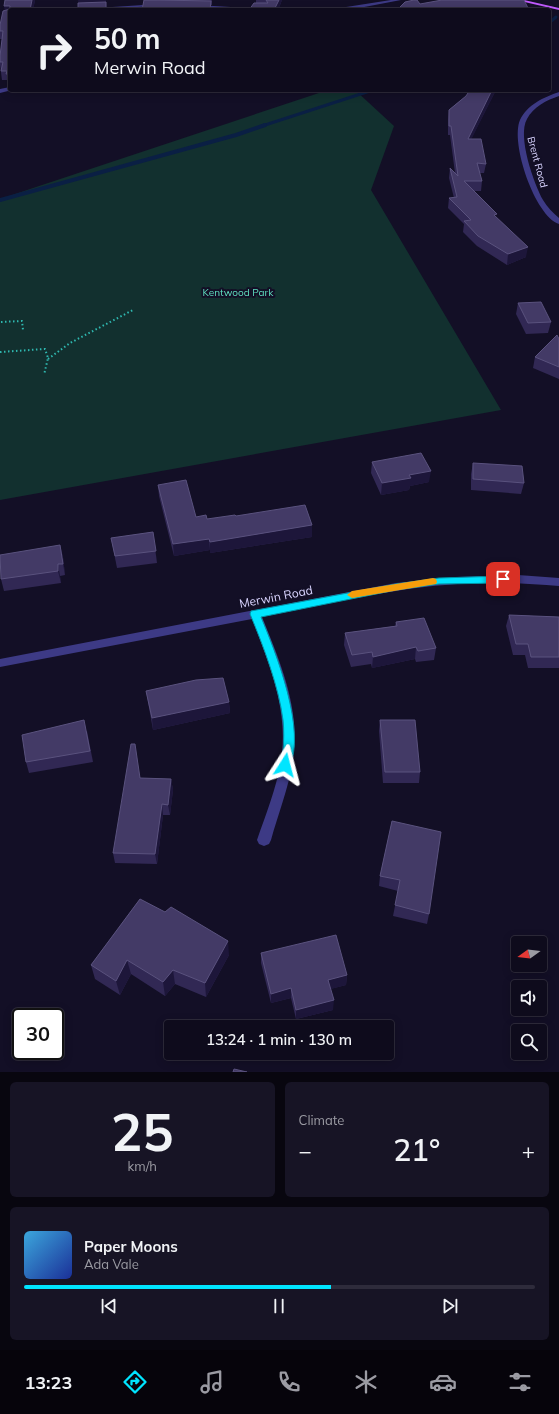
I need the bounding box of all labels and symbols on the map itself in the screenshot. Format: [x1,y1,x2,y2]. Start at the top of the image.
street label: Brent Road [524,135,551,189]
park label: Kentwood Park [203,286,274,299]
pin [486,562,520,596]
street label: Merwin Road [238,582,314,611]
position arrow [264,744,306,786]
north arrow [511,936,547,972]
speed limit sign: 30 [12,1008,64,1060]

